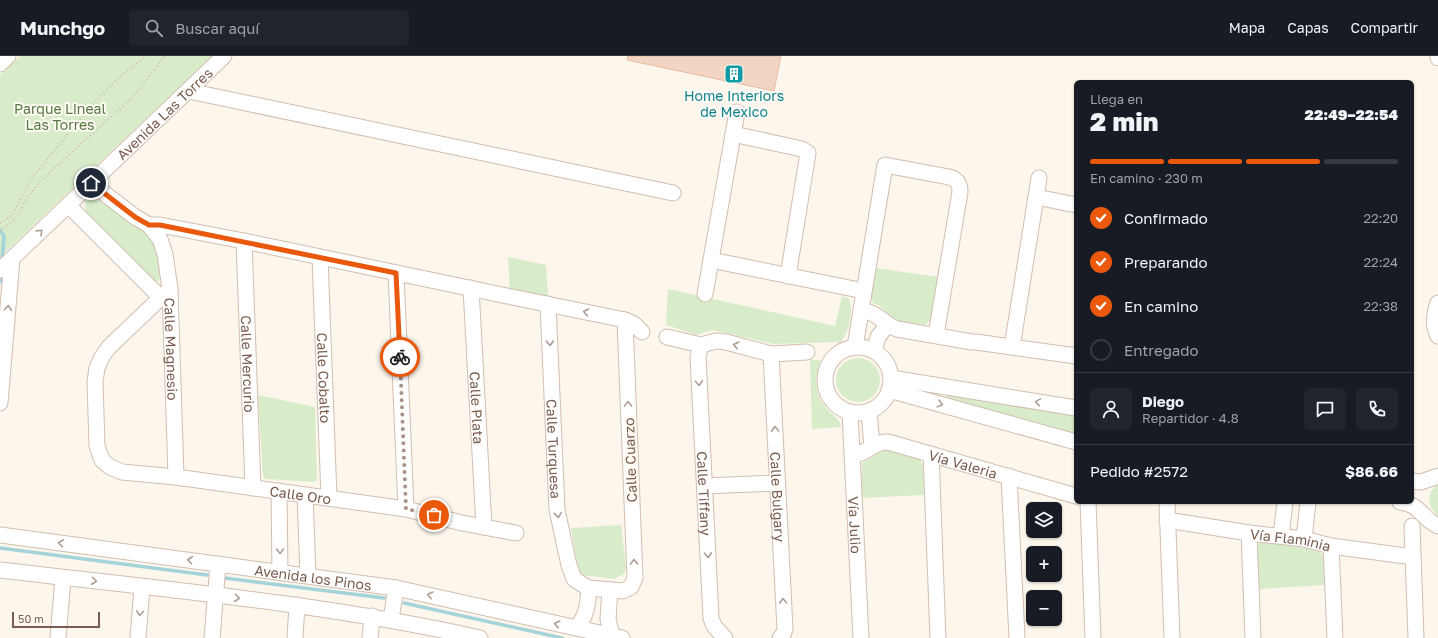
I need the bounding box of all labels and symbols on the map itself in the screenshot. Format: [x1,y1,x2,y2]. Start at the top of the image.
building icon: Home Interiors de Mexico [723,63,745,85]
street label: Avenida Las Torres [113,64,215,163]
place label: Home Interiors de Mexico [684,87,784,120]
park label: Parque Lineal Las Torres [14,100,106,133]
pin [74,166,108,200]
one-way arrow [35,230,43,237]
street label: Calle Magnesio [162,297,182,401]
one-way arrow [3,305,12,311]
one-way arrow [583,309,590,317]
street label: Calle Mercurio [238,315,259,413]
street label: Calle Cobalto [314,332,335,424]
courier [380,337,420,377]
one-way arrow [545,340,554,346]
one-way arrow [733,341,739,349]
street label: Calle Plata [467,371,488,445]
one-way arrow [695,380,704,386]
one-way arrow [1034,398,1041,407]
street label: Calle Turquesa [544,399,565,499]
one-way arrow [937,399,943,407]
one-way arrow [624,401,632,407]
street label: Calle Cuarzo [620,417,640,503]
one-way arrow [770,426,779,432]
street label: Vía Valeria [927,446,999,481]
street label: Calle Tiffany [694,451,715,536]
street label: Calle Bulgary [767,451,789,543]
street label: Calle Oro [269,482,332,507]
street label: Vía Julio [846,496,865,554]
pin [417,498,451,532]
one-way arrow [553,512,562,518]
street label: Vía Flaminia [1249,525,1333,554]
one-way arrow [58,539,65,548]
one-way arrow [276,548,284,554]
one-way arrow [704,552,712,558]
one-way arrow [187,556,193,565]
one-way arrow [630,559,638,565]
street label: Avenida los Pinos [254,561,373,593]
one-way arrow [91,577,97,586]
one-way arrow [427,592,433,600]
one-way arrow [234,593,240,602]
one-way arrow [779,598,788,604]
one-way arrow [135,609,144,616]
scale bar [12,610,100,629]
one-way arrow [553,620,560,628]

